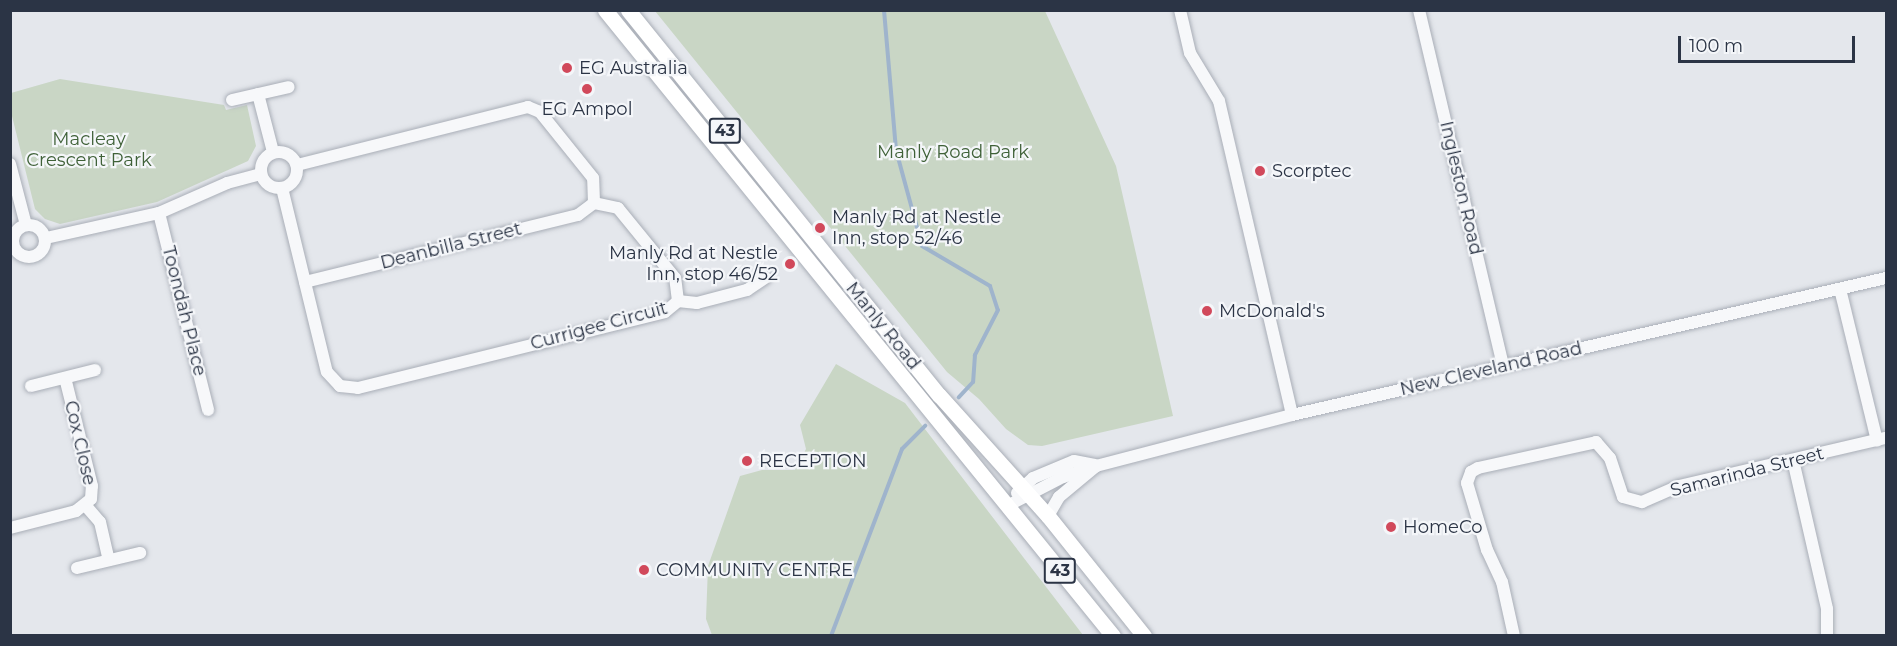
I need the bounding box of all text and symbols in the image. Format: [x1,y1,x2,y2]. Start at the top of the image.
scale bar [1681,24,1858,62]
text: 100 m [1689,35,1743,57]
place label: EG Australia [579,57,688,79]
marker: EG Australia [560,61,574,75]
marker: EG Ampol [580,82,594,96]
place label: EG Ampol [542,98,632,120]
road number: 43 [708,118,742,144]
street label: Ingleston Road [1435,119,1487,257]
park label: Macleay Crescent Park [26,129,152,172]
park label: Manly Road Park [877,141,1029,163]
place label: Scorptec [1272,160,1352,182]
marker: Scorptec [1253,164,1267,178]
place label: Manly Rd at Nestle Inn, stop 52/46 [832,207,1001,250]
street label: Deanbilla Street [378,218,524,274]
marker: Manly Rd at Nestle Inn, stop 52/46 [813,221,827,235]
place label: Manly Rd at Nestle Inn, stop 46/52 [609,243,778,286]
street label: Toondah Place [157,244,211,378]
marker: Manly Rd at Nestle Inn, stop 46/52 [783,257,797,271]
street label: Manly Road [841,278,925,374]
street label: Currigee Circuit [528,297,670,355]
place label: McDonald's [1219,300,1325,322]
marker: McDonald's [1200,304,1214,318]
street label: New Cleveland Road [1398,338,1584,400]
street label: Cox Close [60,399,100,487]
street label: Samarinda Street [1668,442,1826,502]
place label: RECEPTION [759,450,867,472]
marker: RECEPTION [740,454,754,468]
place label: HomeCo [1403,516,1483,538]
marker: HomeCo [1384,520,1398,534]
road number: 43 [1044,558,1076,584]
place label: COMMUNITY CENTRE [656,559,853,581]
marker: COMMUNITY CENTRE [637,563,651,577]

